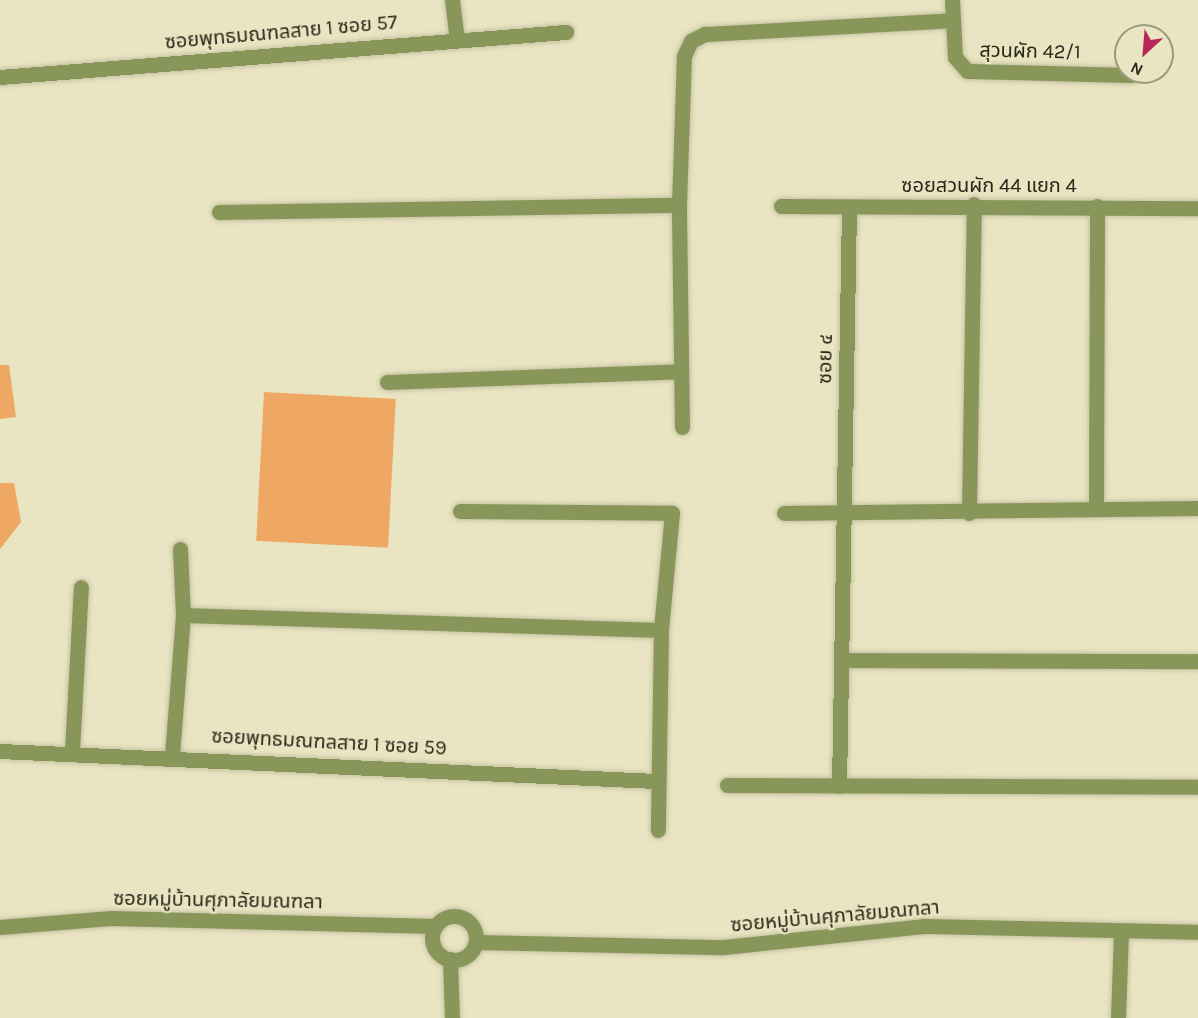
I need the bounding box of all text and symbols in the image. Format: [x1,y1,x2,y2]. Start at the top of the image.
street label: ซอยพุทธมณฑลสาย 1 ซอย 57 [164,10,398,54]
north arrow [1114,24,1174,84]
street label: สุวนผัก 42/1 [979,38,1081,64]
text: N [1127,58,1146,80]
street label: ซอยสวนผัก 44 แยก 4 [901,173,1077,197]
street label: ซอย ๔ [813,334,837,384]
street label: ซอยพุทธมณฑลสาย 1 ซอย 59 [211,724,447,760]
street label: ซอยหมู่บ้านศุภาลัยมณฑลา [113,886,323,914]
street label: ซอยหมู่บ้านศุภาลัยมณฑลา [730,895,940,937]

